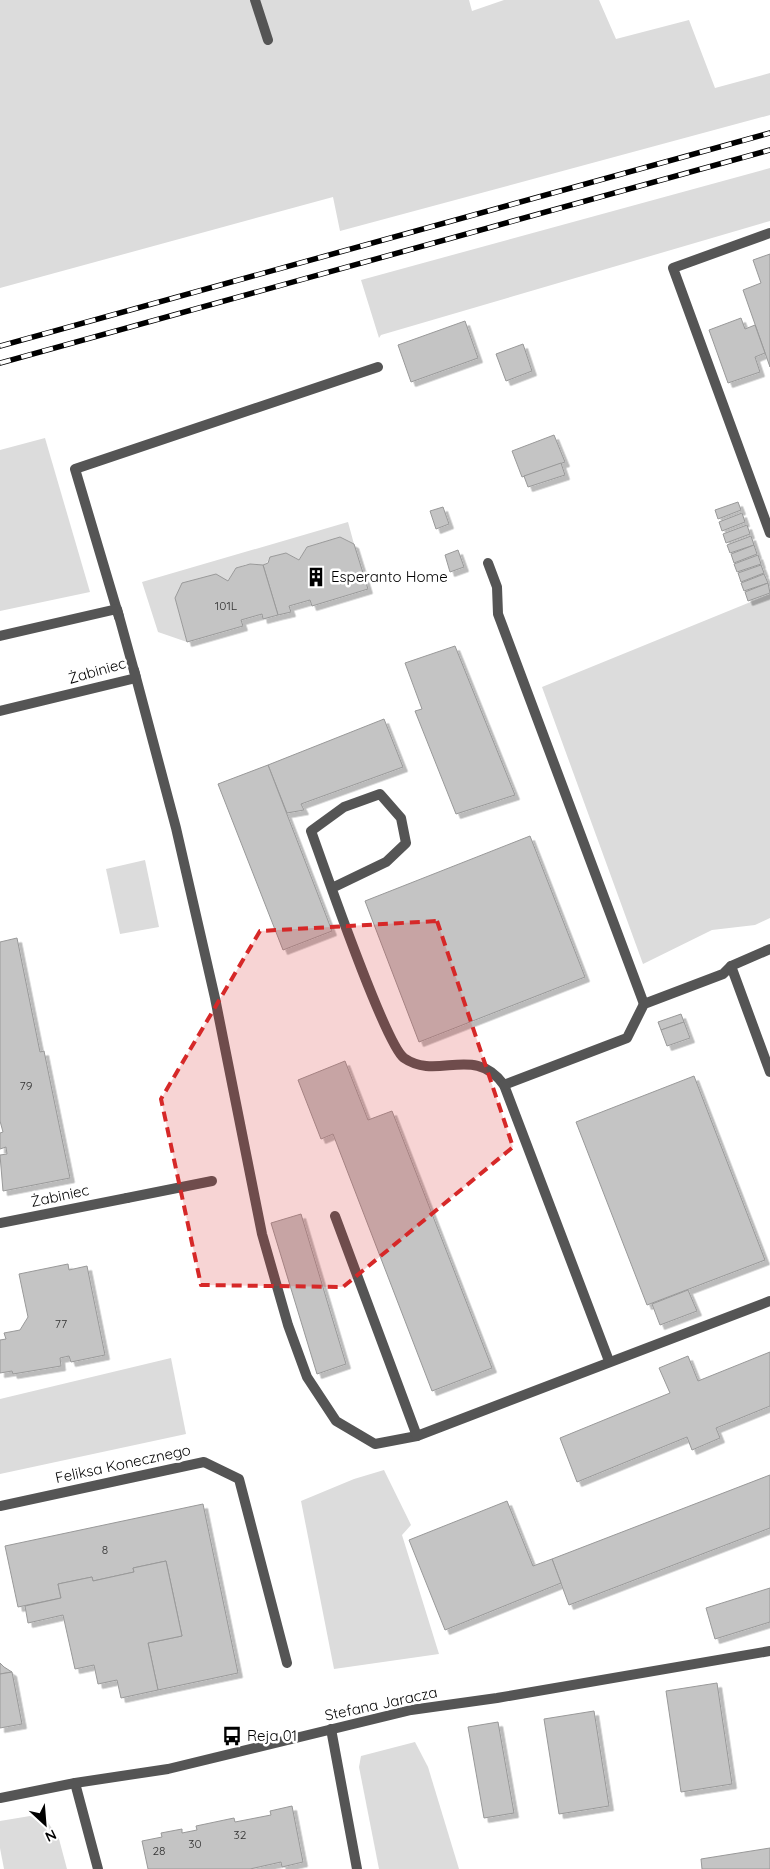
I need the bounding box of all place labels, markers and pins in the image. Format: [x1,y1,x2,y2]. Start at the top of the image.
building icon: Esperanto Home [305,566,327,588]
place label: Esperanto Home [331,567,448,586]
bus stop icon: Reja 01 [221,1725,243,1747]
place label: Reja 01 [247,1726,297,1745]

